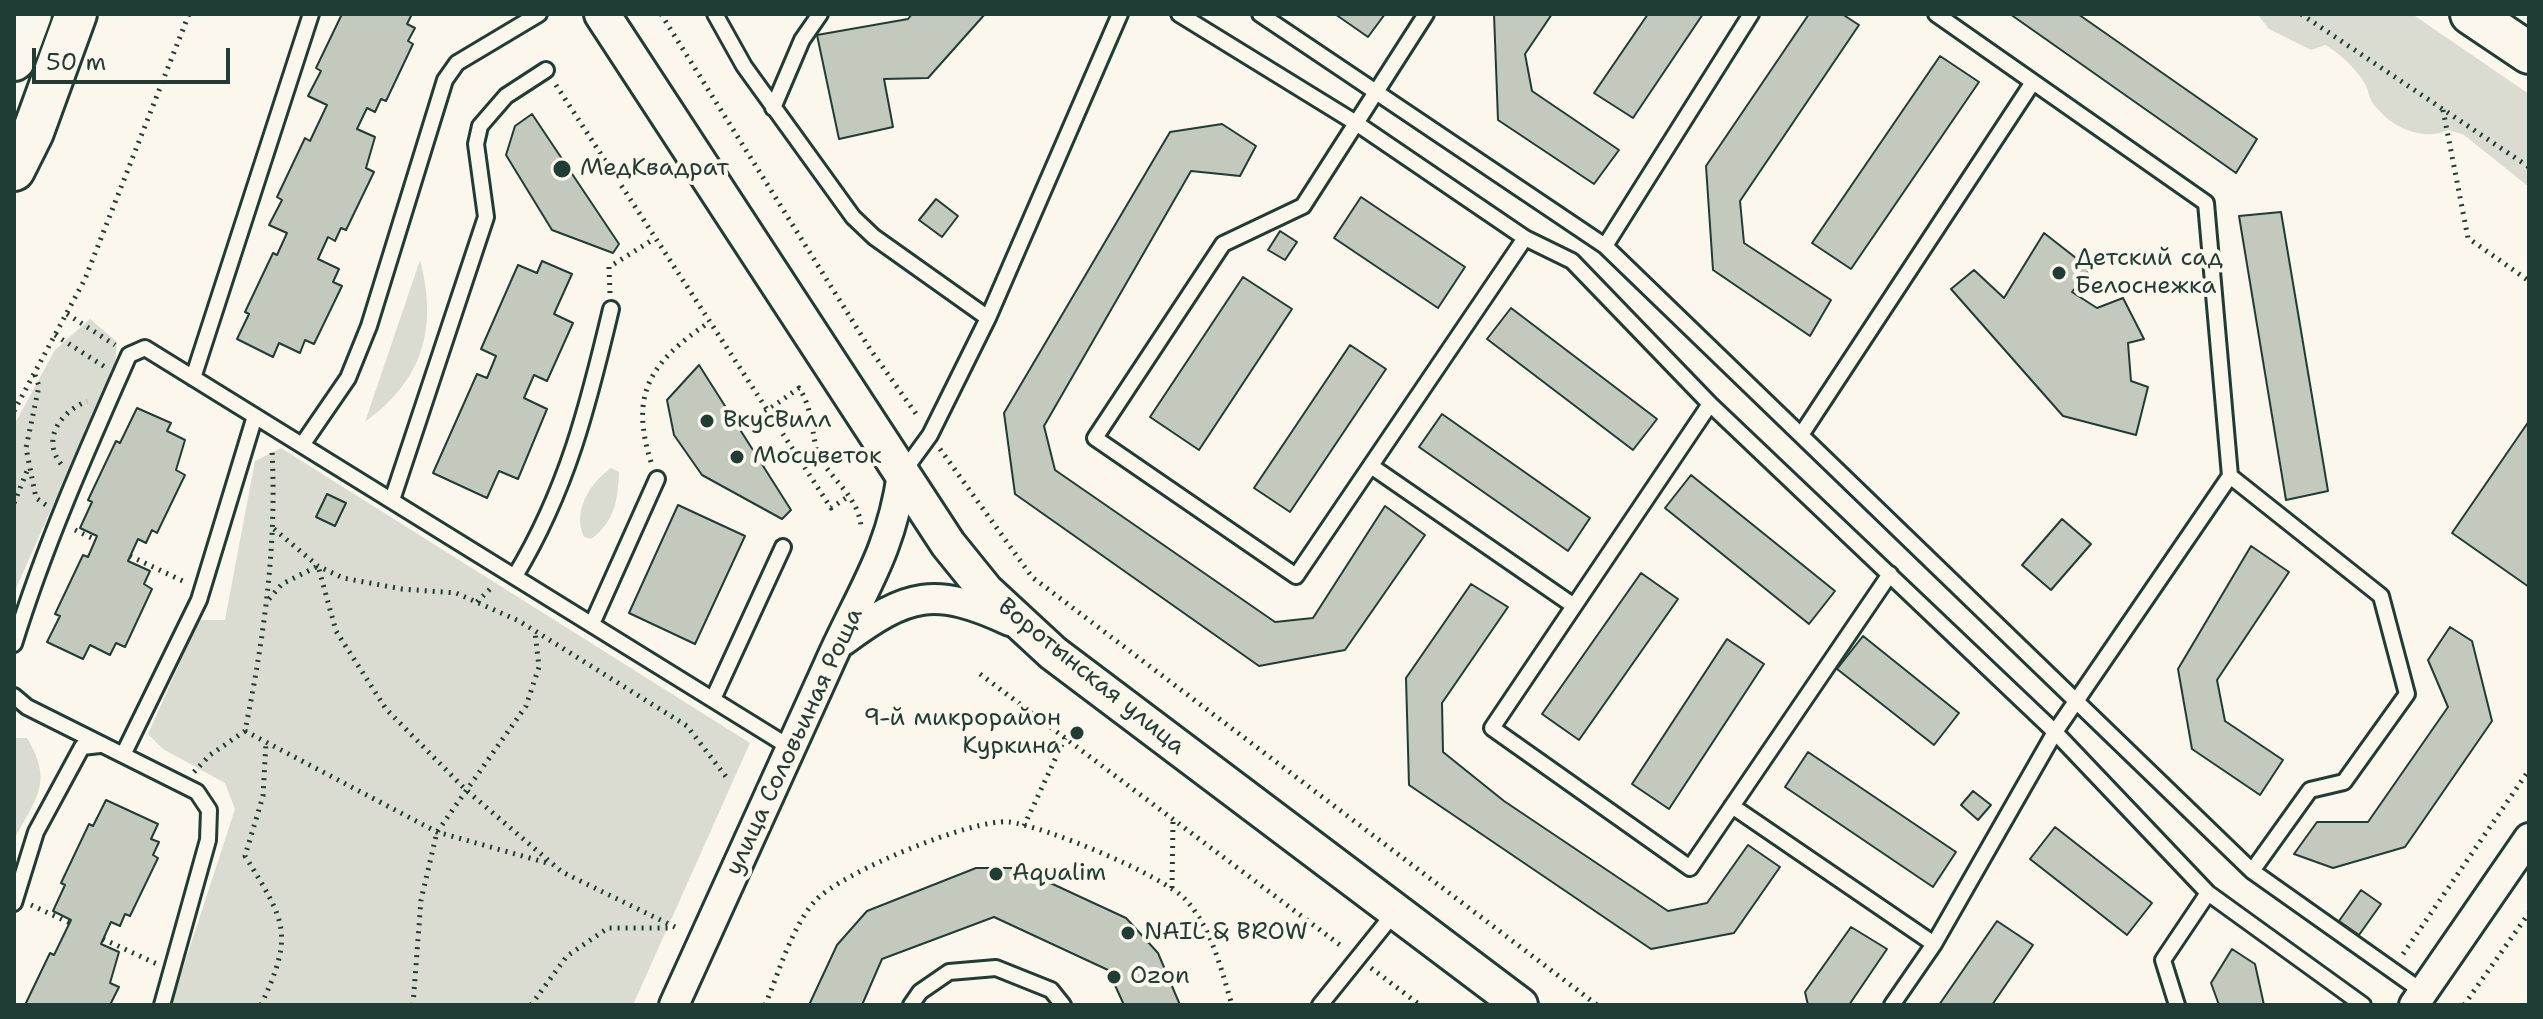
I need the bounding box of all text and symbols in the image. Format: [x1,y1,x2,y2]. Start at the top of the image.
scale bar [36,32,234,82]
text: 50 m [46,46,106,78]
place label: МедКвадрат [580,155,729,183]
marker: МедКвадрат [551,158,573,180]
place label: Детский сад Белоснежка [2075,245,2223,301]
marker: Детский сад Белоснежка [2050,264,2068,282]
place label: ВкусВилл [723,407,831,435]
marker: ВкусВилл [698,412,716,430]
place label: Мосцветок [753,443,882,471]
marker: Мосцветок [728,448,746,466]
street label: Воротынская улица [992,593,1190,761]
street label: улица Соловьиная Роща [720,604,870,880]
place label: 9-й микрорайон Куркина [863,705,1061,761]
marker: 9-й микрорайон Куркина [1068,724,1086,742]
place label: Aqualim [1012,860,1106,888]
marker: Aqualim [987,865,1005,883]
place label: NAIL & BROW [1144,919,1308,947]
marker: NAIL & BROW [1119,924,1137,942]
place label: Ozon [1130,963,1190,991]
marker: Ozon [1105,968,1123,986]

